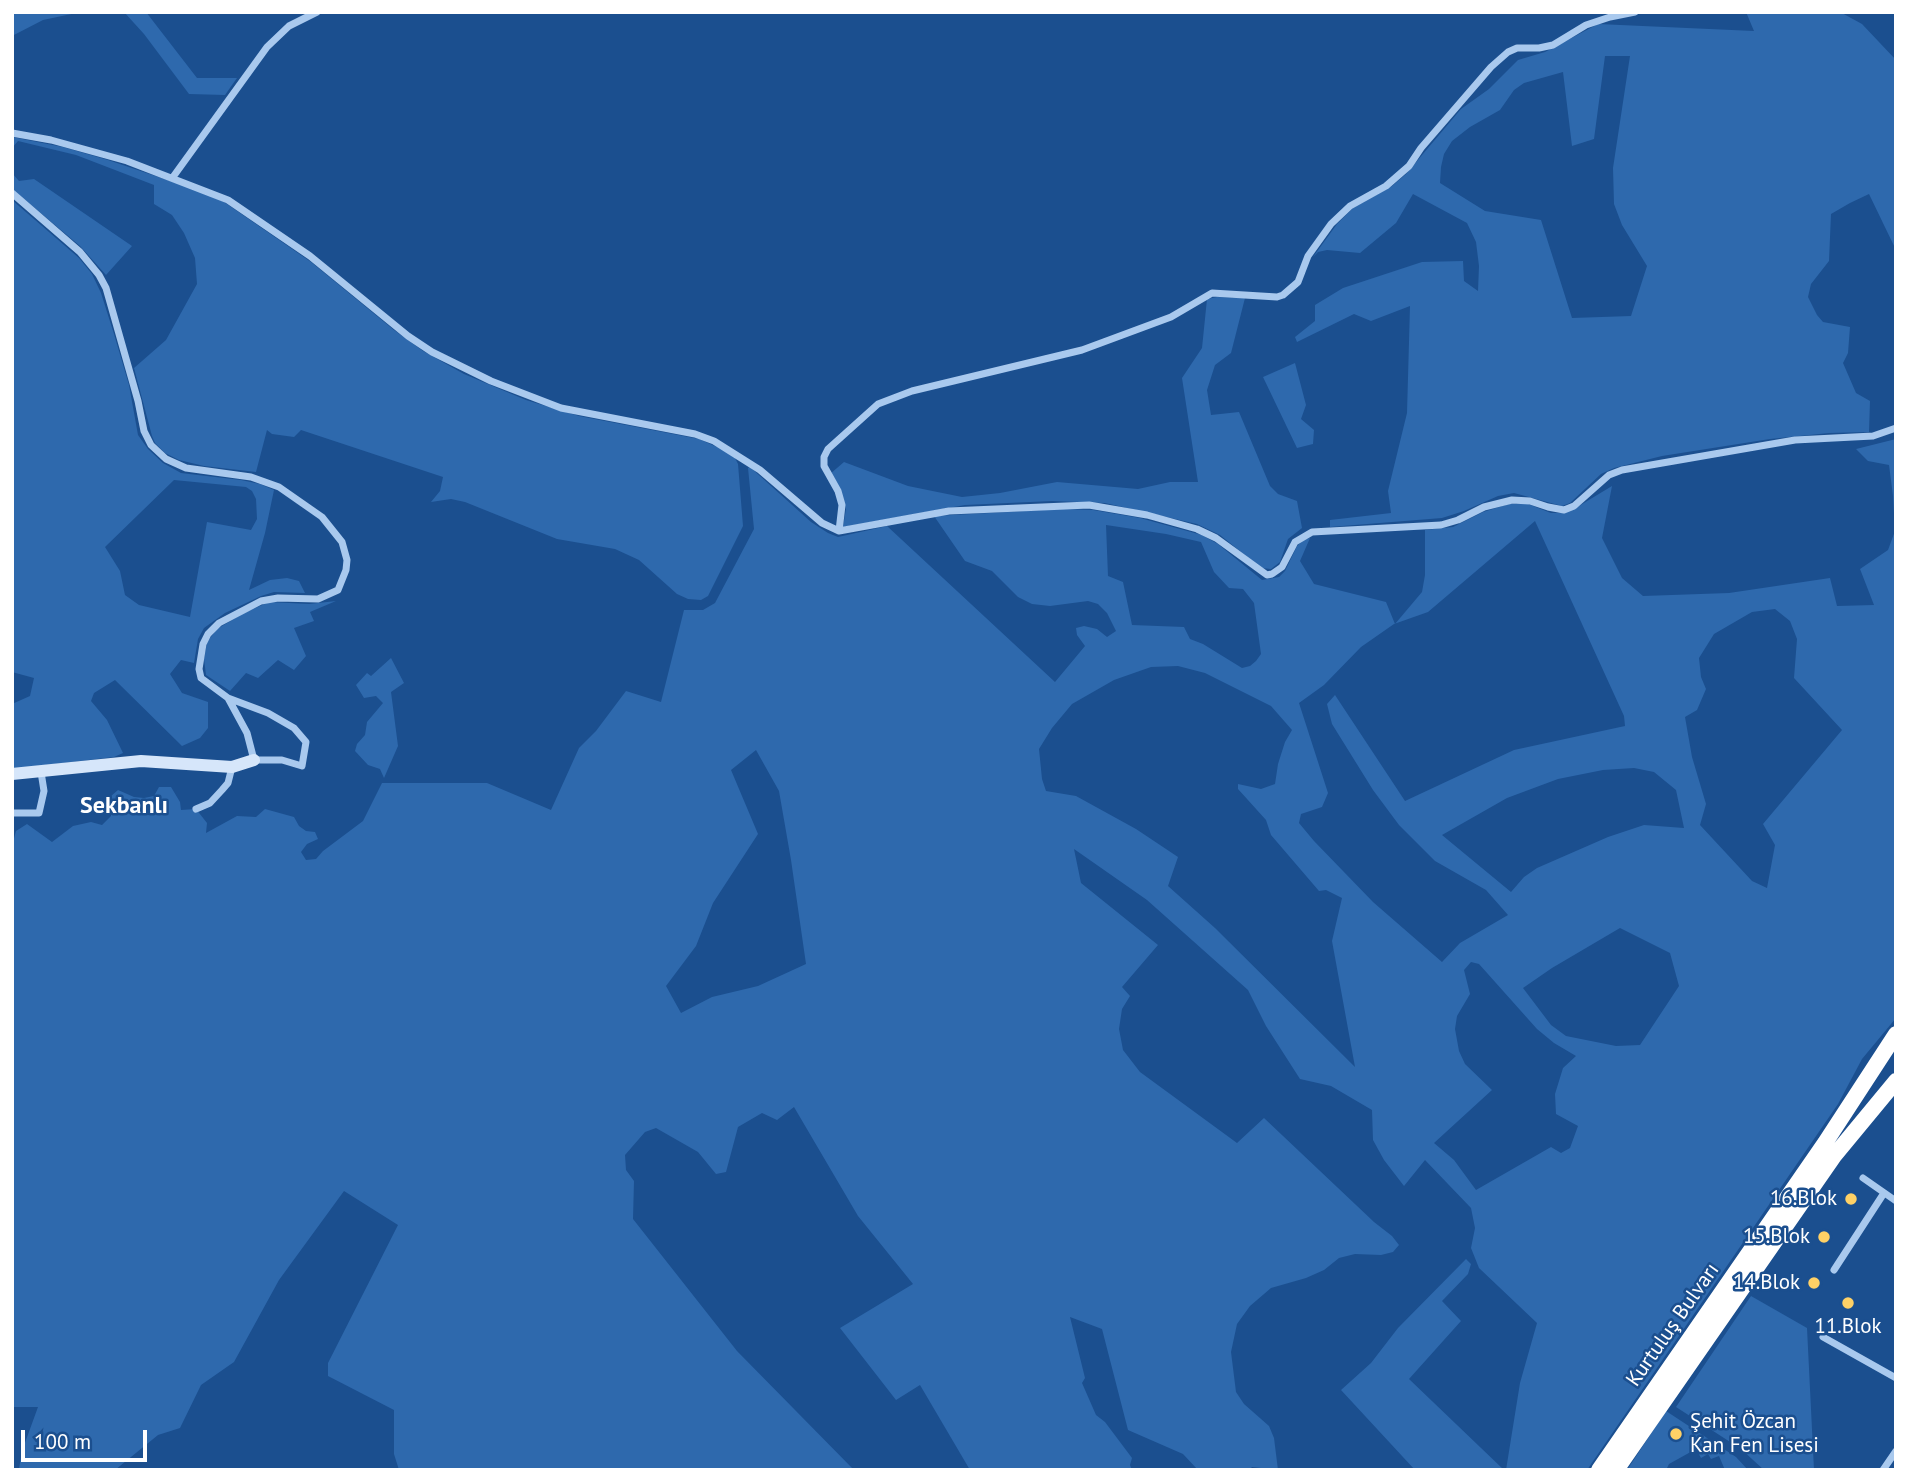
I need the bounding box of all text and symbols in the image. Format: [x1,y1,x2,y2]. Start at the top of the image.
district label: Sekbanlı [80,792,168,820]
place label: 16.Blok [1770,1186,1837,1212]
marker: 16.Blok [1843,1191,1859,1207]
place label: 15.Blok [1743,1224,1810,1250]
marker: 15.Blok [1816,1229,1832,1245]
street label: Kurtuluş Bulvarı [1621,1259,1725,1391]
place label: 14.Blok [1733,1270,1800,1296]
marker: 14.Blok [1806,1275,1822,1291]
marker: 11.Blok [1840,1295,1856,1311]
place label: 11.Blok [1814,1314,1882,1340]
place label: Şehit Özcan Kan Fen Lisesi [1690,1409,1819,1459]
scale bar [24,1416,150,1460]
marker: Şehit Özcan Kan Fen Lisesi [1668,1426,1684,1442]
text: 100 m [34,1428,91,1455]

